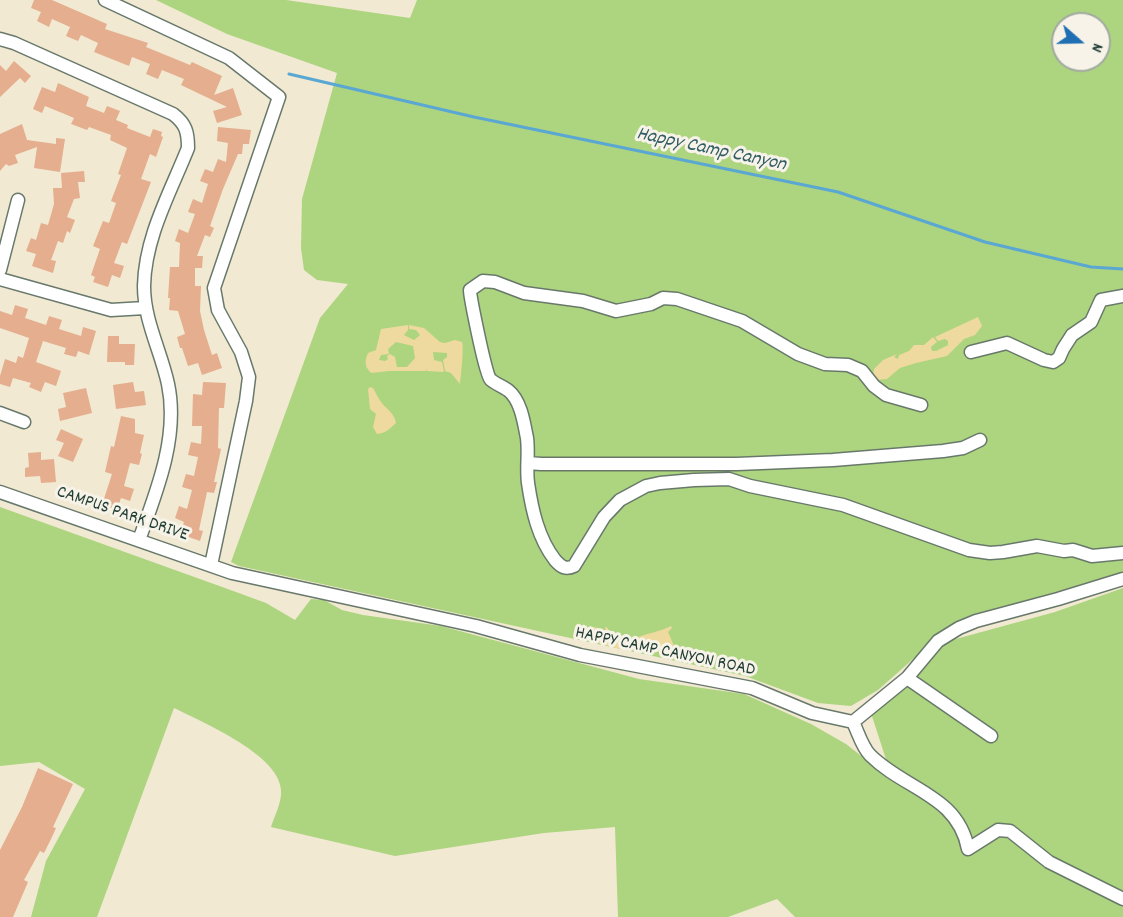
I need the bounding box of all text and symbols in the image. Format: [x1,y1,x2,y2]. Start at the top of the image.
north arrow [1051,12,1111,72]
text: N [1084,40,1109,55]
water label: Happy Camp Canyon [634,123,788,179]
street label: CAMPUS PARK DRIVE [53,482,191,548]
street label: HAPPY CAMP CANYON ROAD [573,623,757,683]

